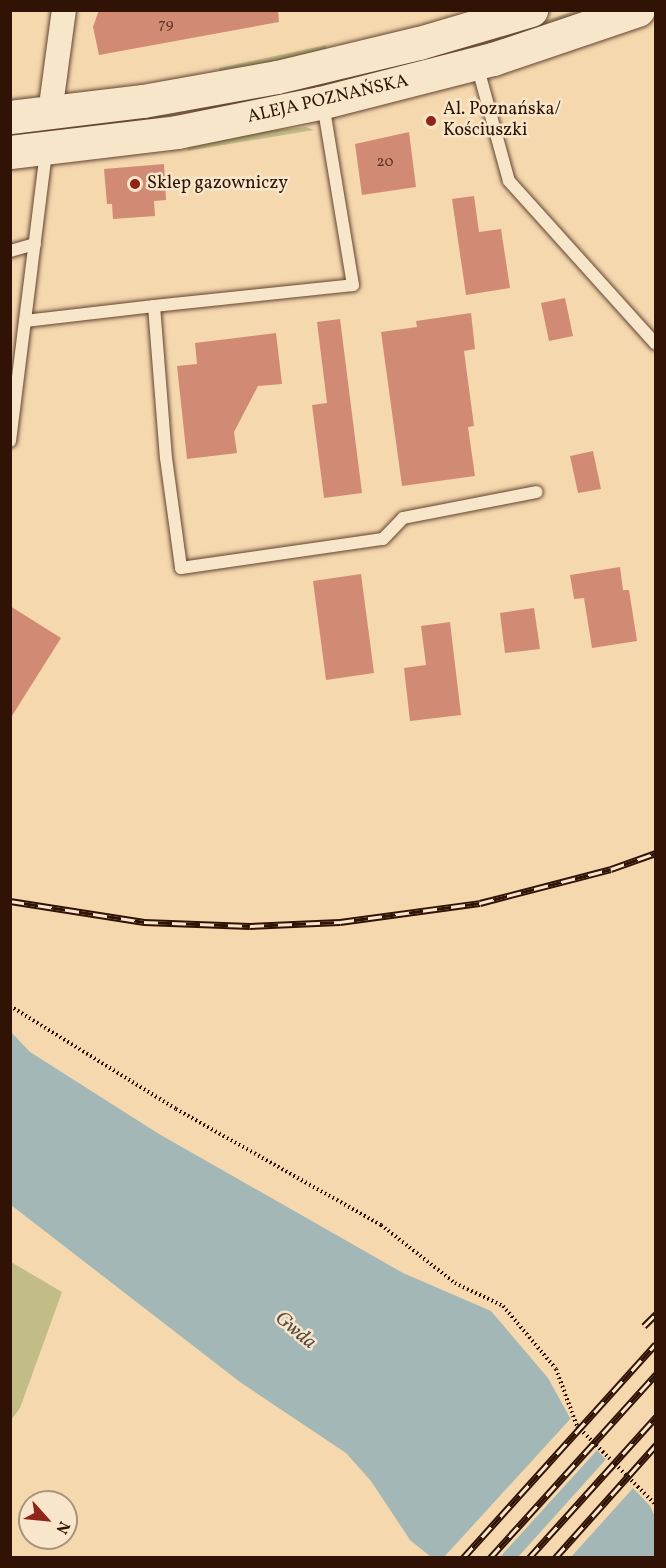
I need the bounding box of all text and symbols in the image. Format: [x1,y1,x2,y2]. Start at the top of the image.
house number: 79 [159,16,173,34]
street label: ALEJA POZNAŃSKA [245,71,411,129]
place label: Al. Poznańska/ Kościuszki [443,100,561,142]
marker: Al. Poznańska/ Kościuszki [424,114,438,128]
house number: 20 [377,154,393,172]
place label: Sklep gazowniczy [147,173,288,195]
marker: Sklep gazowniczy [128,177,142,191]
water label: Gwda [269,1307,321,1355]
north arrow [18,1490,78,1550]
text: N [50,1517,75,1537]

